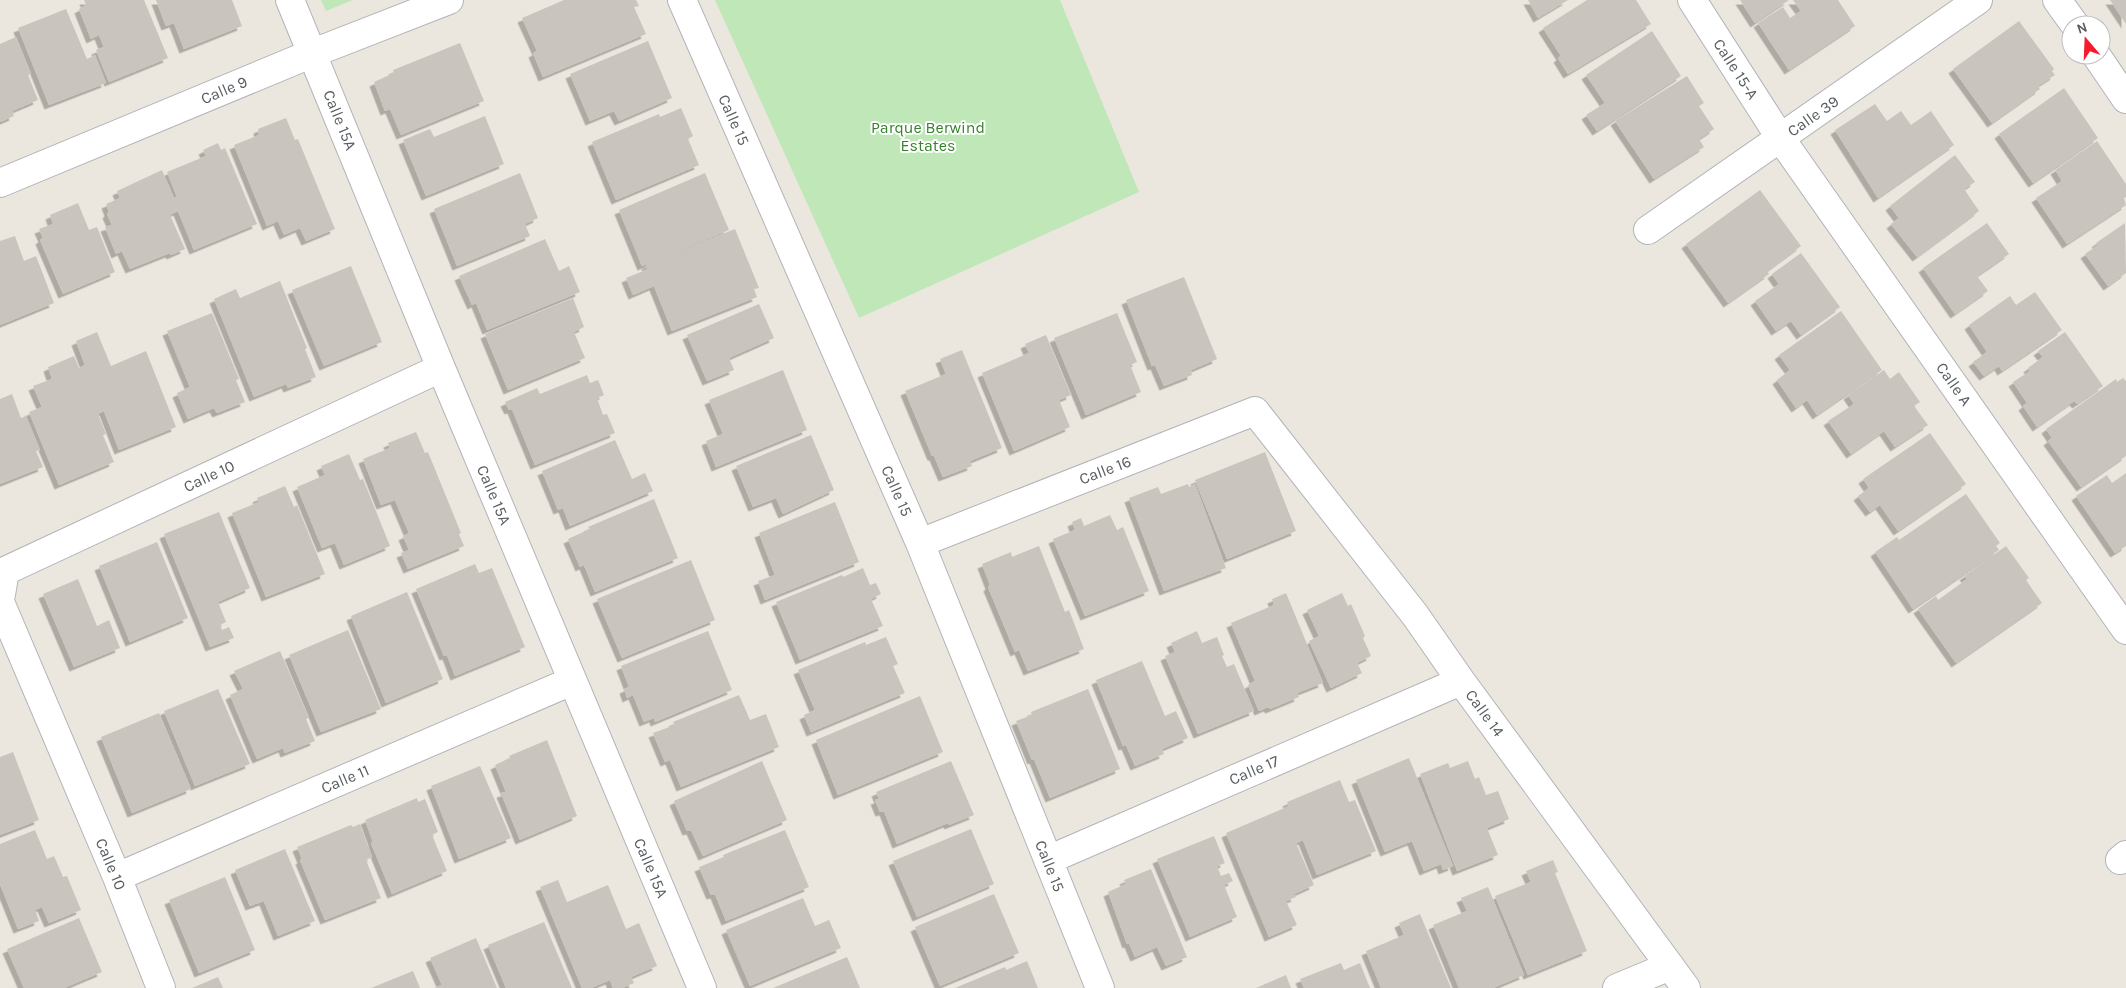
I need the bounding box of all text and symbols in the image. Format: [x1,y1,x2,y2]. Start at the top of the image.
north arrow [2061,15,2111,65]
text: N [2074,19,2089,38]
street label: Calle 15-A [1709,35,1763,103]
street label: Calle 9 [198,72,250,108]
street label: Calle 15A [319,87,361,153]
street label: Calle 39 [1784,91,1842,141]
street label: Calle 15 [714,92,754,148]
park label: Parque Berwind Estates [871,118,985,155]
street label: Calle A [1932,359,1976,409]
street label: Calle 16 [1076,451,1134,489]
street label: Calle 10 [180,456,238,496]
street label: Calle 15A [473,462,515,528]
street label: Calle 15 [877,463,917,519]
street label: Calle 14 [1461,686,1509,740]
street label: Calle 17 [1226,751,1282,789]
street label: Calle 11 [318,760,372,798]
street label: Calle 10 [92,835,130,893]
street label: Calle 15A [630,835,672,901]
street label: Calle 15 [1031,837,1069,895]

